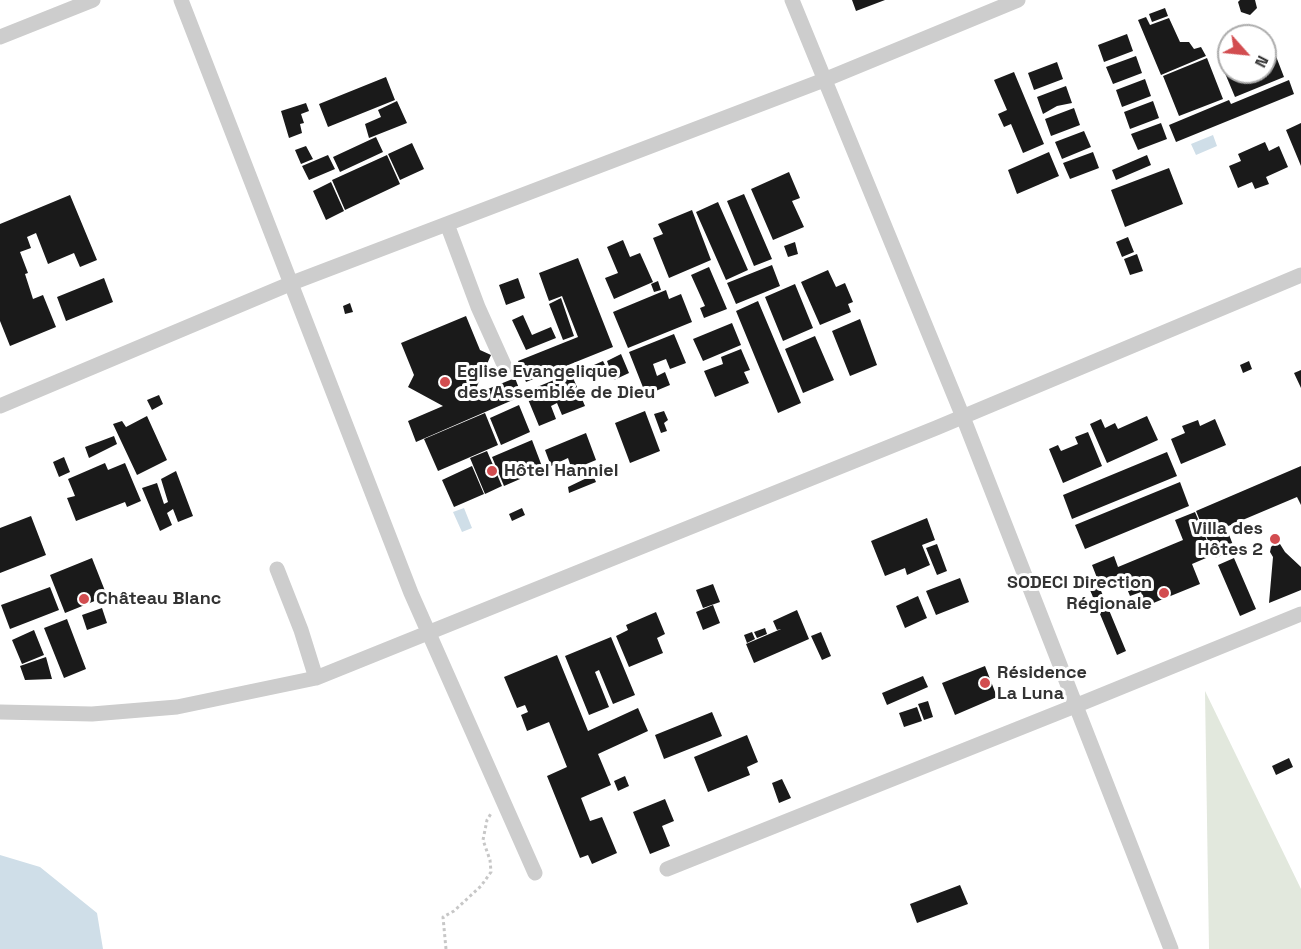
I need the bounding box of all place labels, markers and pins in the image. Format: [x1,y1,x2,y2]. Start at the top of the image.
place label: Eglise Evangelique des Assemblée de Dieu [457,361,655,404]
marker: Eglise Evangelique des Assemblée de Dieu [438,375,452,389]
place label: Hôtel Hanniel [504,460,619,482]
marker: Hôtel Hanniel [485,464,499,478]
place label: Villa des Hôtes 2 [1191,518,1263,560]
marker: Villa des Hôtes 2 [1268,532,1282,546]
place label: SODECI Direction Régionale [1007,572,1152,614]
marker: SODECI Direction Régionale [1157,586,1171,600]
place label: Château Blanc [96,588,221,610]
marker: Château Blanc [77,592,91,606]
place label: Résidence La Luna [997,662,1087,704]
marker: Résidence La Luna [978,676,992,690]

